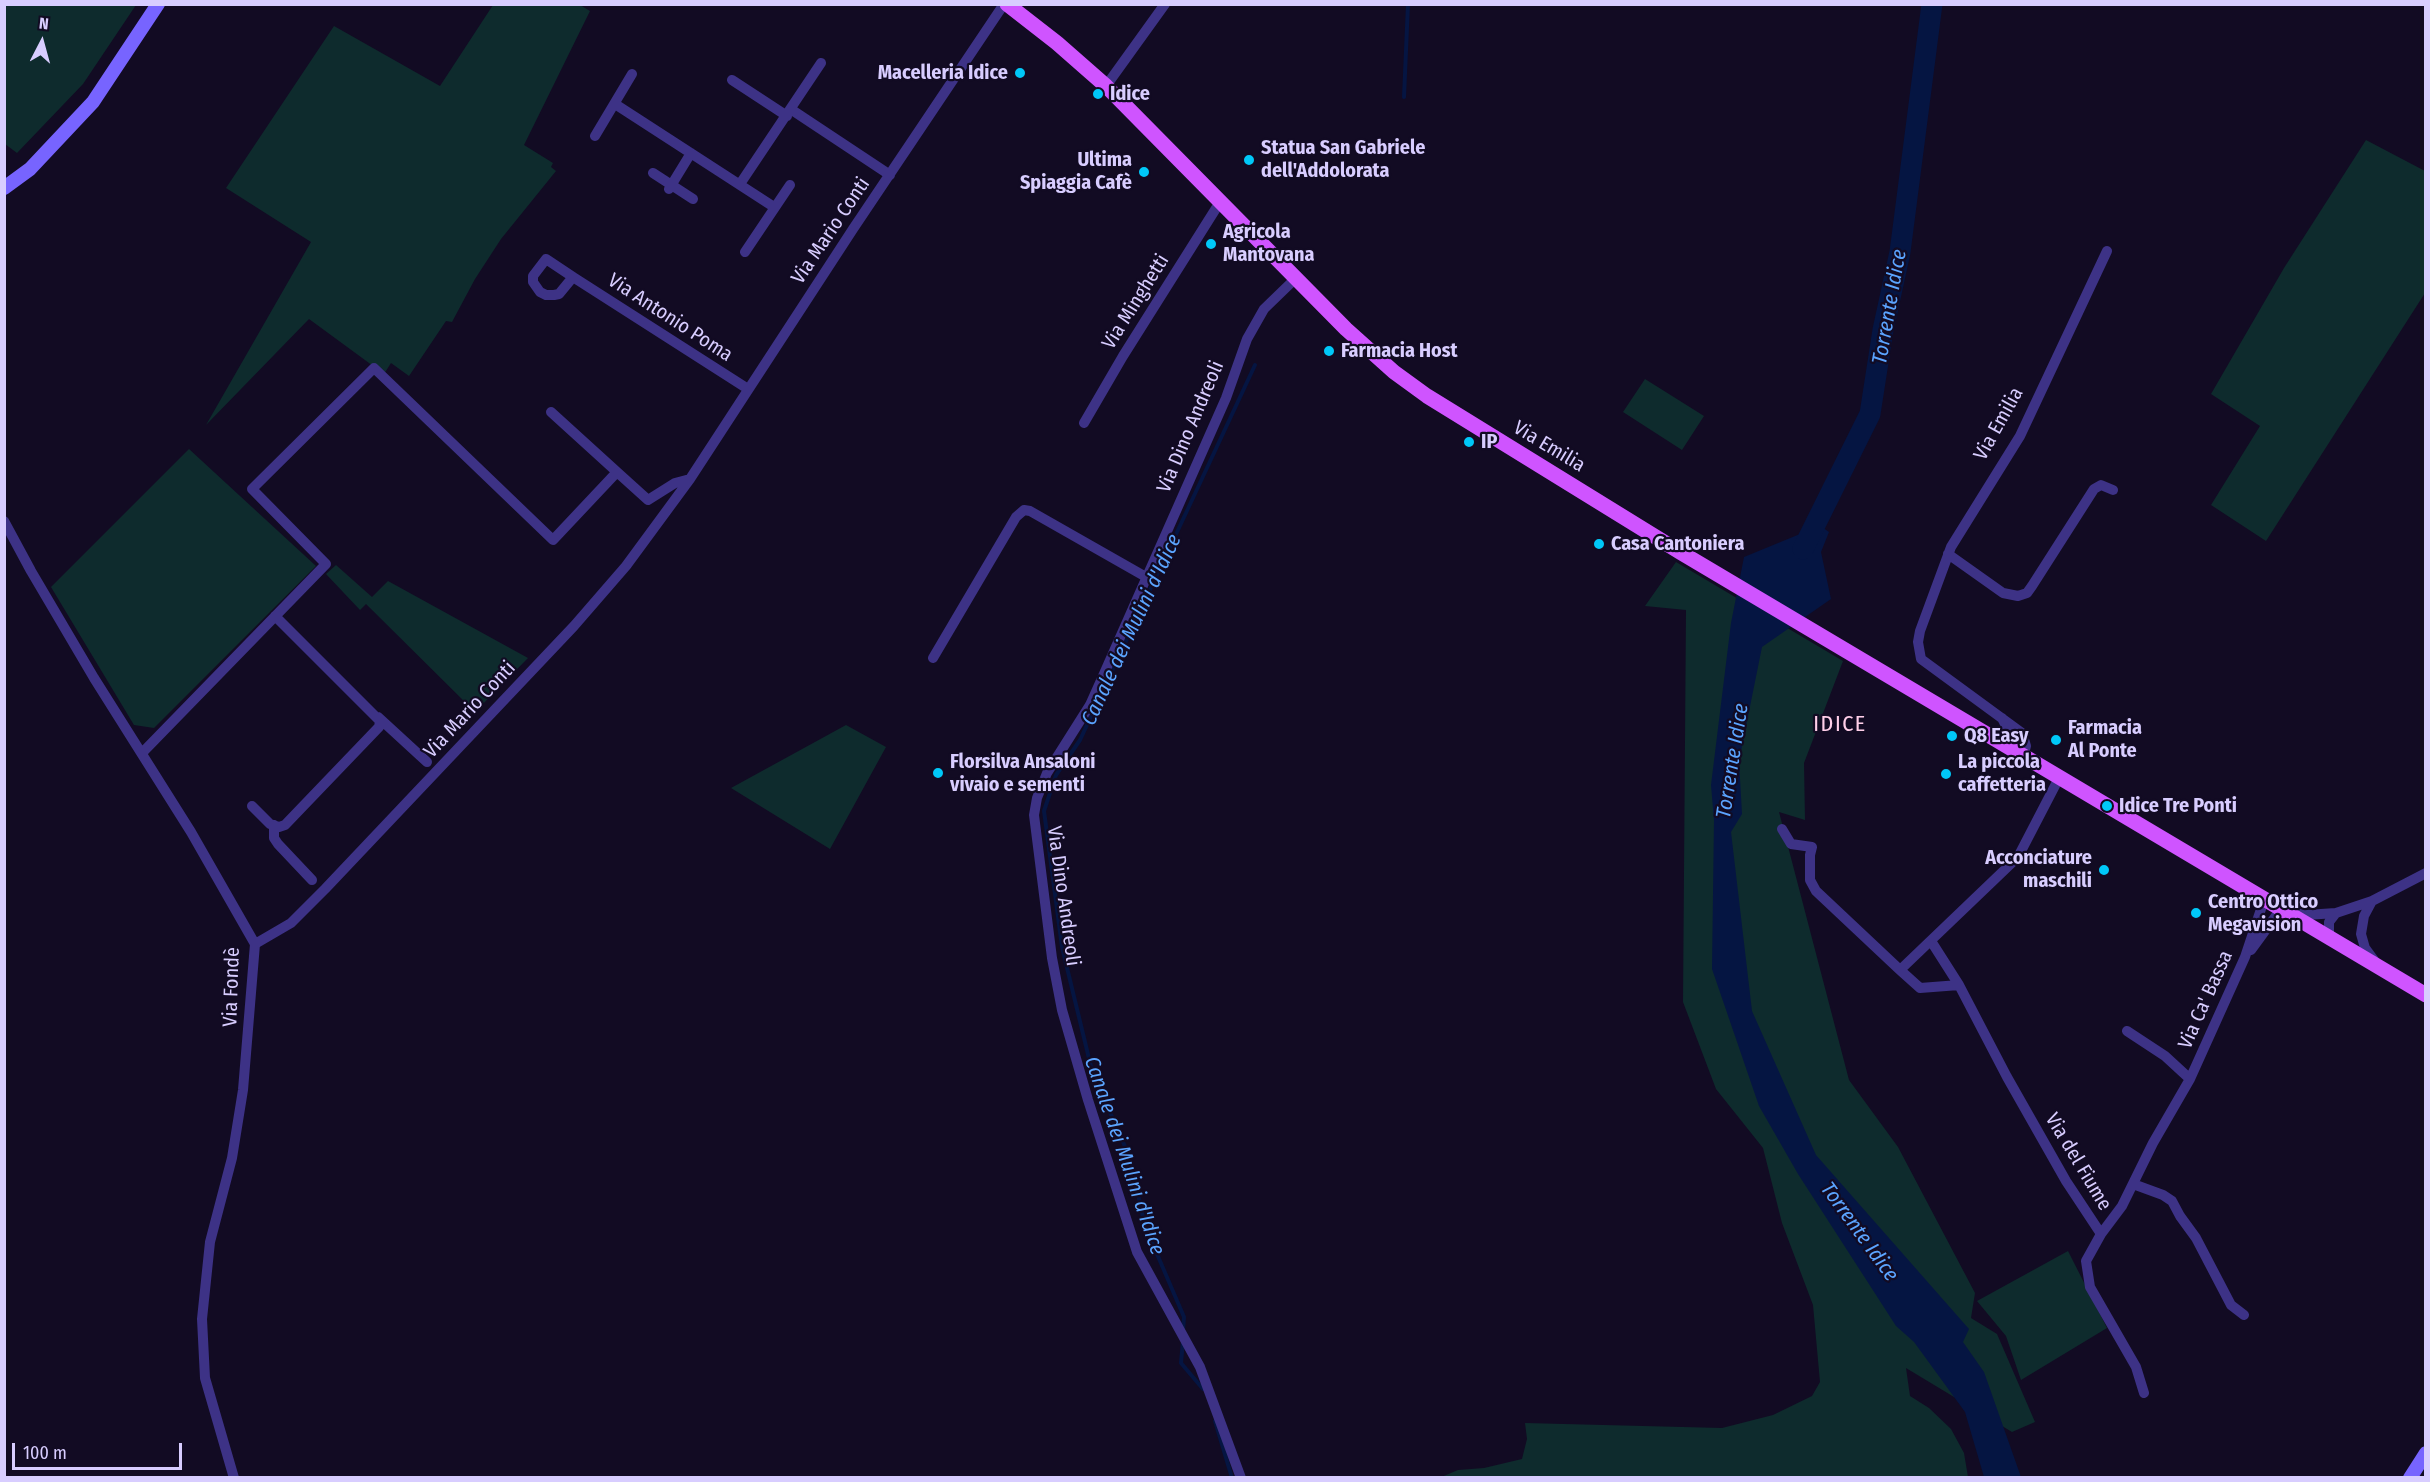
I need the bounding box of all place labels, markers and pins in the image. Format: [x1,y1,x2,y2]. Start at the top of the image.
place label: Macelleria Idice [878,61,1008,85]
marker: Macelleria Idice [1013,66,1027,80]
place label: Idice [1110,82,1150,106]
marker: Idice [1091,87,1105,101]
place label: Statua San Gabriele dell'Addolorata [1261,136,1425,183]
place label: Ultima Spiaggia Cafè [1020,148,1132,195]
marker: Statua San Gabriele dell'Addolorata [1242,153,1256,167]
marker: Ultima Spiaggia Cafè [1137,165,1151,179]
place label: Agricola Mantovana [1223,220,1314,267]
marker: Agricola Mantovana [1204,237,1218,251]
place label: Farmacia Host [1341,339,1458,363]
marker: Farmacia Host [1322,344,1336,358]
place label: IP [1481,430,1497,454]
marker: IP [1462,435,1476,449]
place label: Casa Cantoniera [1611,532,1744,556]
marker: Casa Cantoniera [1592,537,1606,551]
place label: Farmacia Al Ponte [2068,716,2142,763]
place label: Q8 Easy [1964,724,2028,748]
marker: Q8 Easy [1945,729,1959,743]
marker: Farmacia Al Ponte [2049,733,2063,747]
place label: Florsilva Ansaloni vivaio e sementi [950,750,1096,797]
place label: La piccola caffetteria [1958,750,2046,797]
marker: Florsilva Ansaloni vivaio e sementi [931,766,945,780]
marker: La piccola caffetteria [1939,767,1953,781]
place label: Idice Tre Ponti [2119,794,2237,818]
marker: Idice Tre Ponti [2100,799,2114,813]
place label: Acconciature maschili [1985,846,2092,893]
marker: Acconciature maschili [2097,863,2111,877]
place label: Centro Ottico Megavision [2208,890,2318,937]
marker: Centro Ottico Megavision [2189,906,2203,920]

